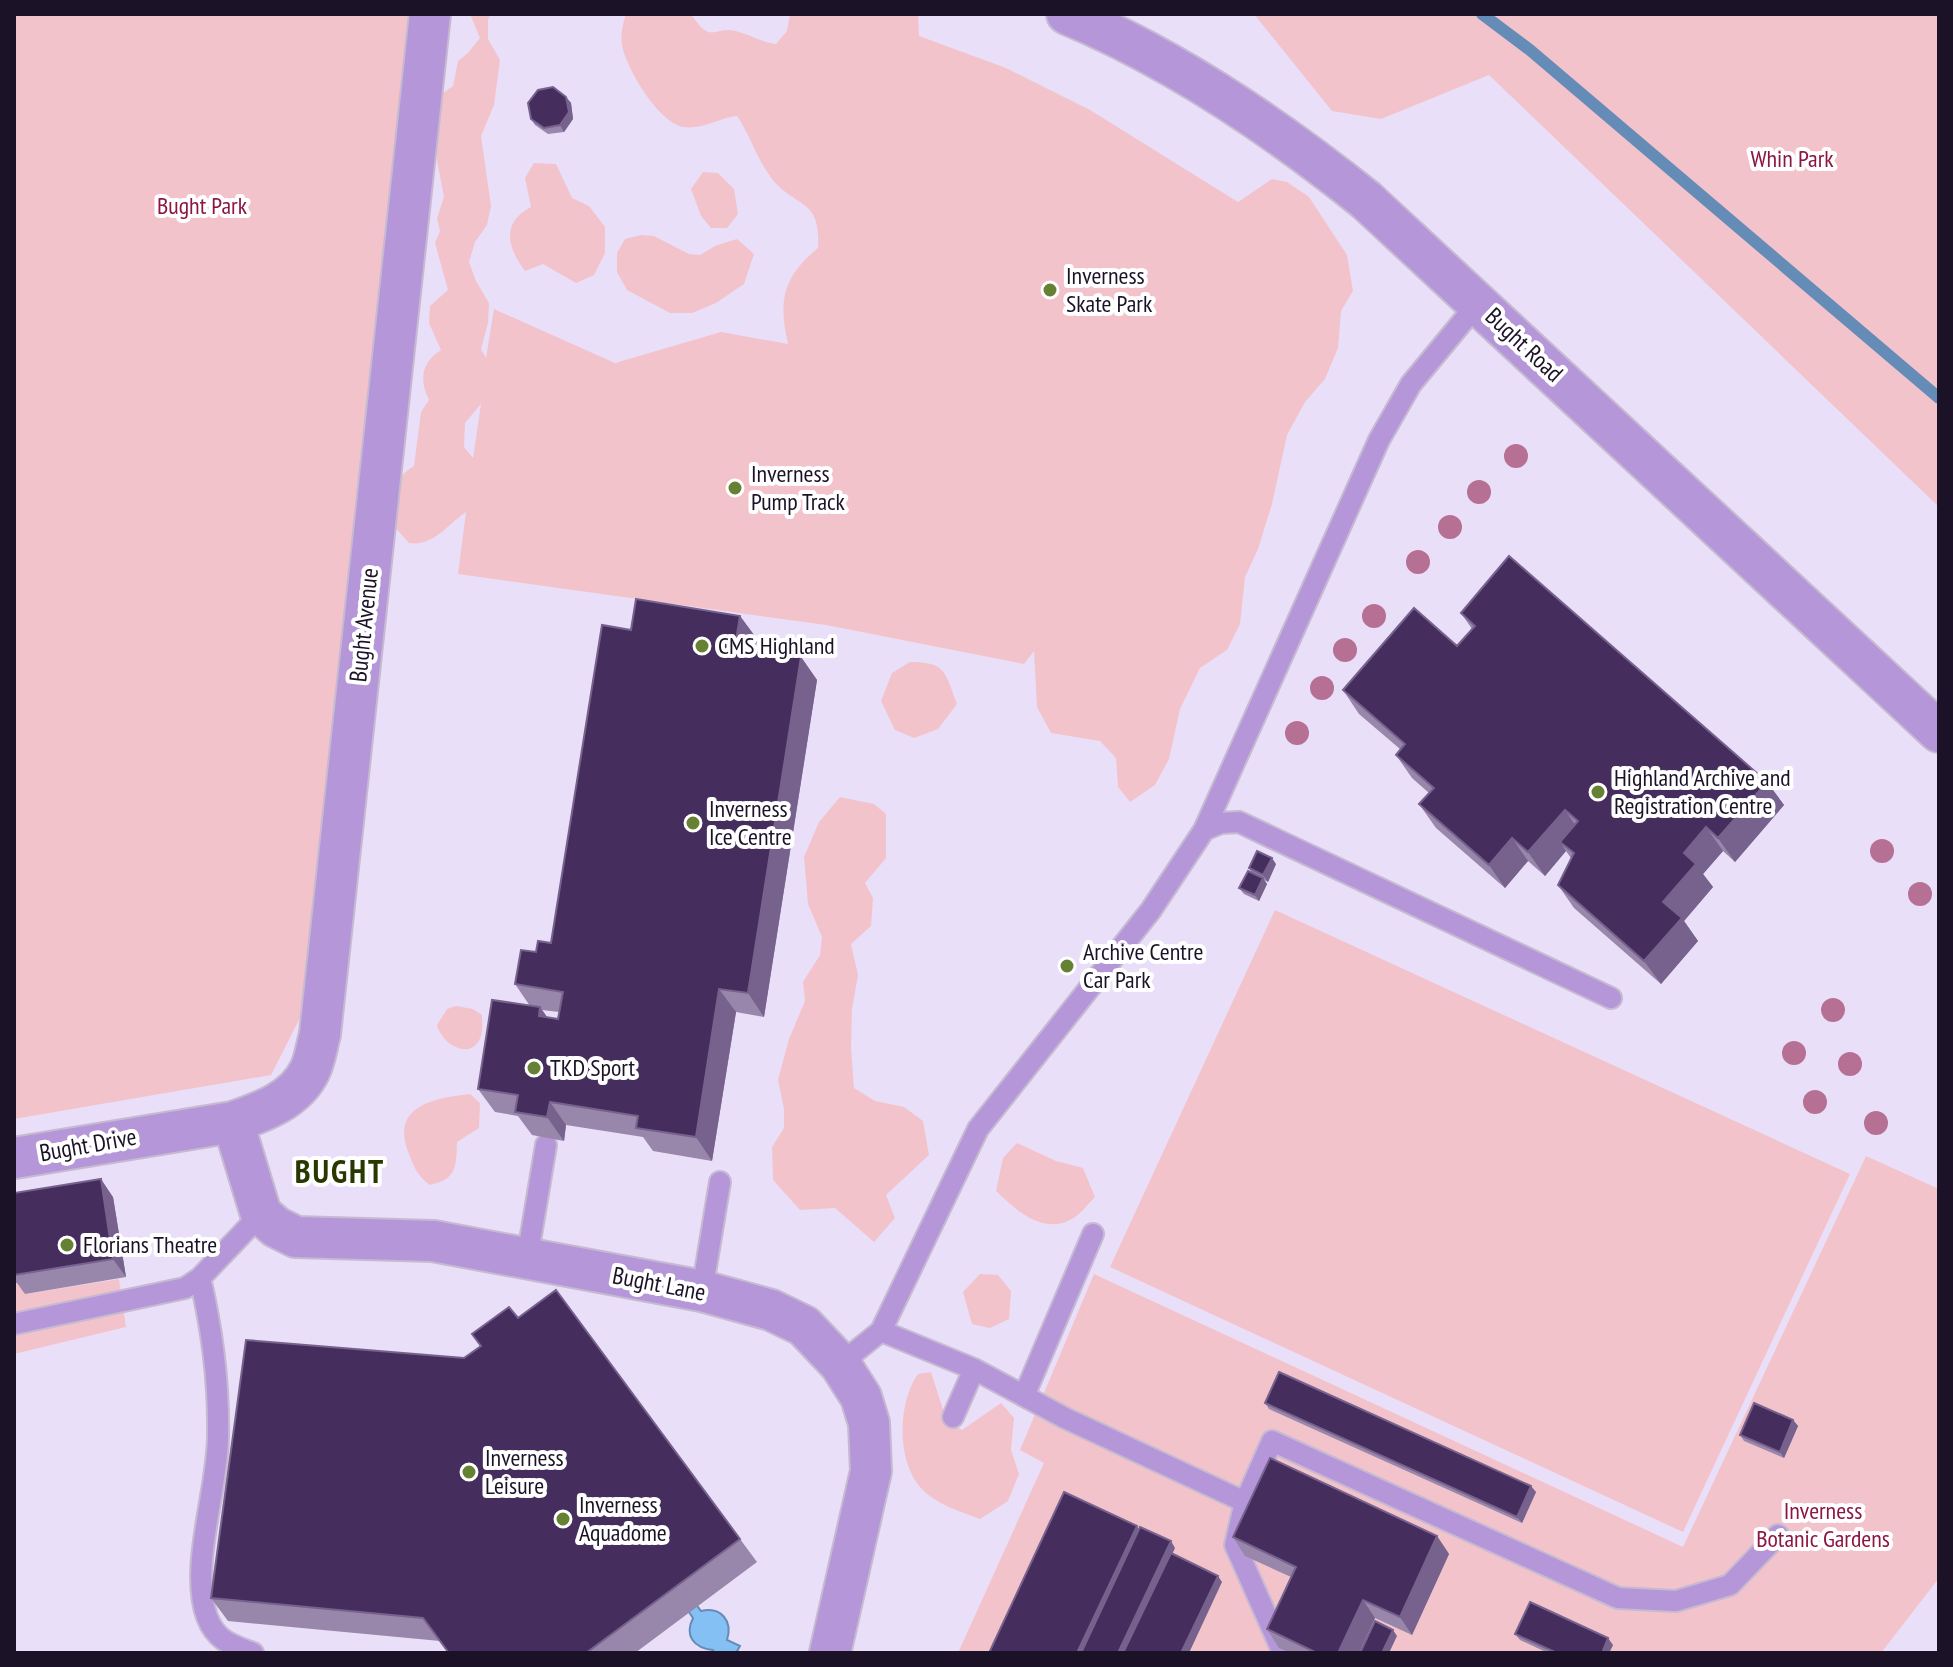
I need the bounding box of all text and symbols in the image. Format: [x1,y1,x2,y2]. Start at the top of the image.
park label: Whin Park [1750,143,1834,174]
park label: Bught Park [157,190,248,221]
place label: Inverness Skate Park [1066,260,1153,319]
marker: Inverness Skate Park [1041,281,1059,299]
street label: Bught Road [1479,301,1570,388]
place label: Inverness Pump Track [751,458,846,517]
marker: Inverness Pump Track [726,479,744,497]
street label: Bught Avenue [342,566,385,683]
place label: CMS Highland [718,630,835,661]
marker: CMS Highland [693,637,711,655]
place label: Highland Archive and Registration Centre [1614,762,1791,821]
marker: Highland Archive and Registration Centre [1589,783,1607,801]
place label: Inverness Ice Centre [709,793,792,852]
marker: Inverness Ice Centre [684,814,702,832]
place label: Archive Centre Car Park [1083,936,1203,995]
marker: Archive Centre Car Park [1058,957,1076,975]
place label: TKD Sport [550,1052,635,1083]
marker: TKD Sport [525,1059,543,1077]
street label: Bught Drive [37,1121,139,1168]
district label: BUGHT [295,1150,385,1192]
place label: Florians Theatre [83,1229,217,1260]
marker: Florians Theatre [58,1236,76,1254]
street label: Bught Lane [610,1259,708,1308]
place label: Inverness Leisure [485,1442,564,1501]
marker: Inverness Leisure [460,1463,478,1481]
place label: Inverness Aquadome [579,1489,667,1548]
park label: Inverness Botanic Gardens [1756,1495,1890,1554]
marker: Inverness Aquadome [554,1510,572,1528]

